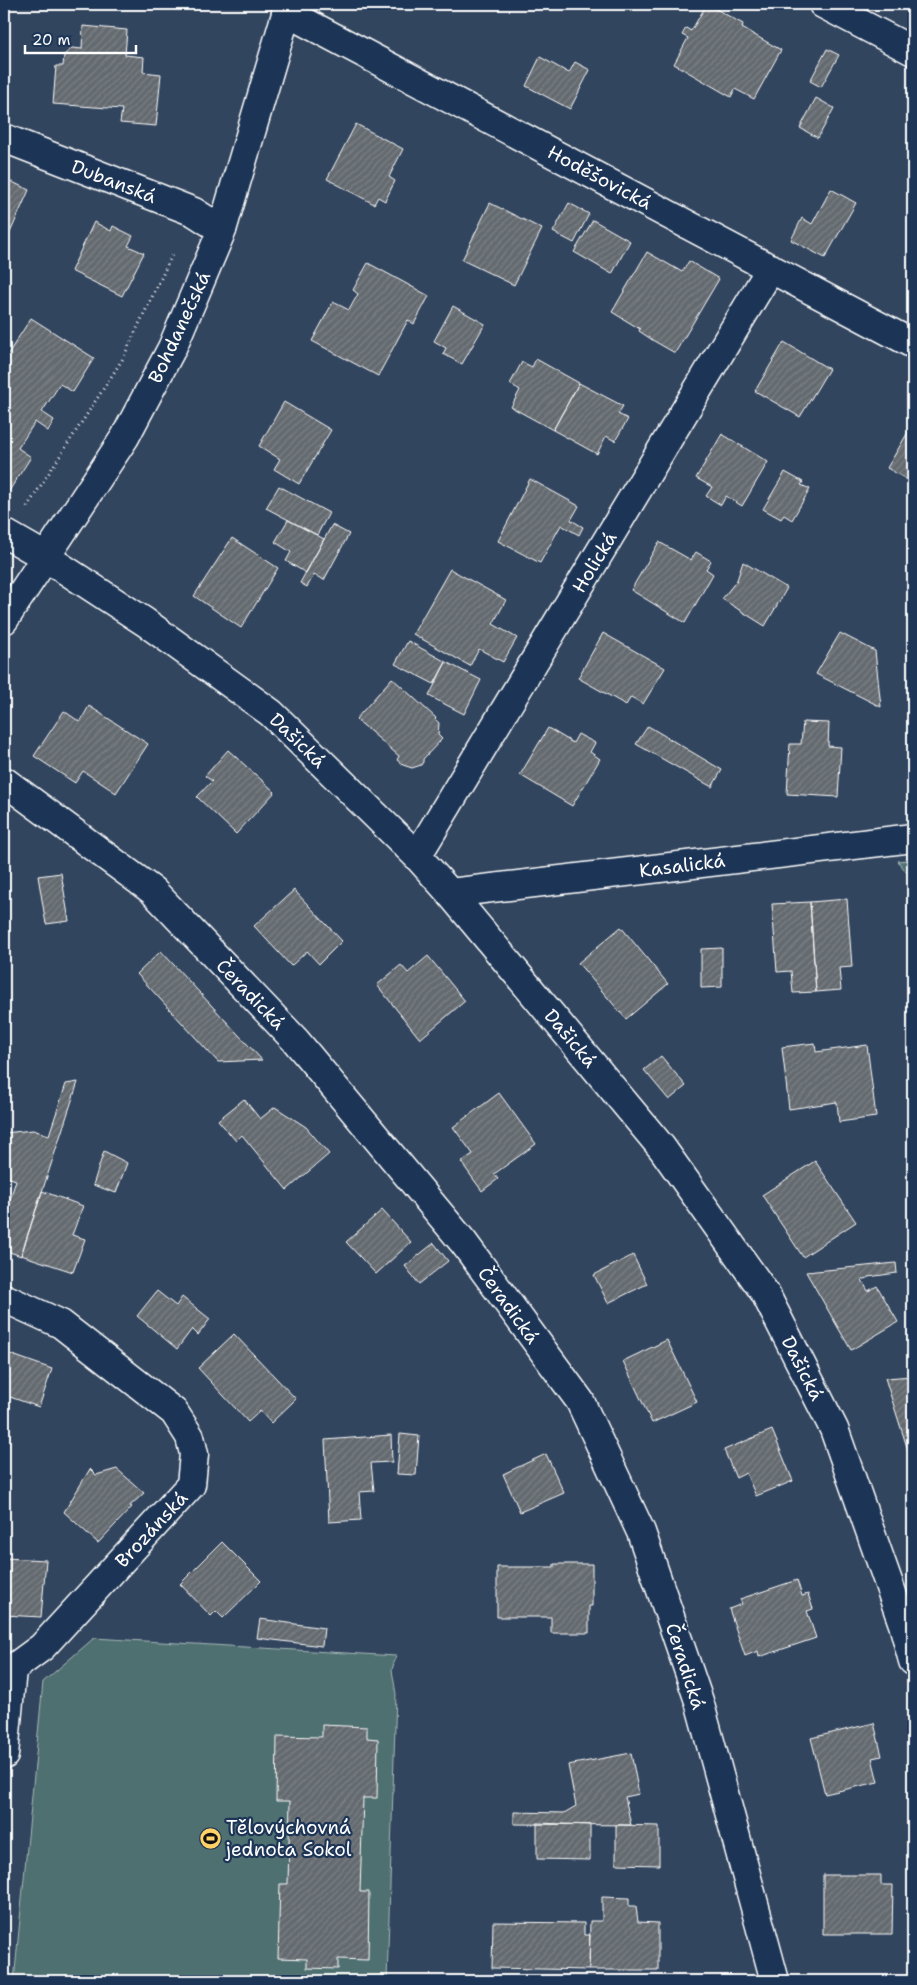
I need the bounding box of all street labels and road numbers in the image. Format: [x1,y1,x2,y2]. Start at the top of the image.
street label: Hoděšovická [543,140,656,215]
street label: Dubanská [68,154,160,209]
street label: Bohdanečská [143,267,216,387]
street label: Holická [566,527,623,598]
street label: Dašická [264,707,331,774]
street label: Kasalická [638,848,727,883]
street label: Čeradická [211,953,292,1035]
street label: Dašická [539,1004,603,1073]
street label: Čeradická [472,1261,546,1349]
street label: Dašická [776,1332,830,1405]
street label: Brozánská [110,1486,193,1573]
street label: Čeradická [660,1619,712,1713]

